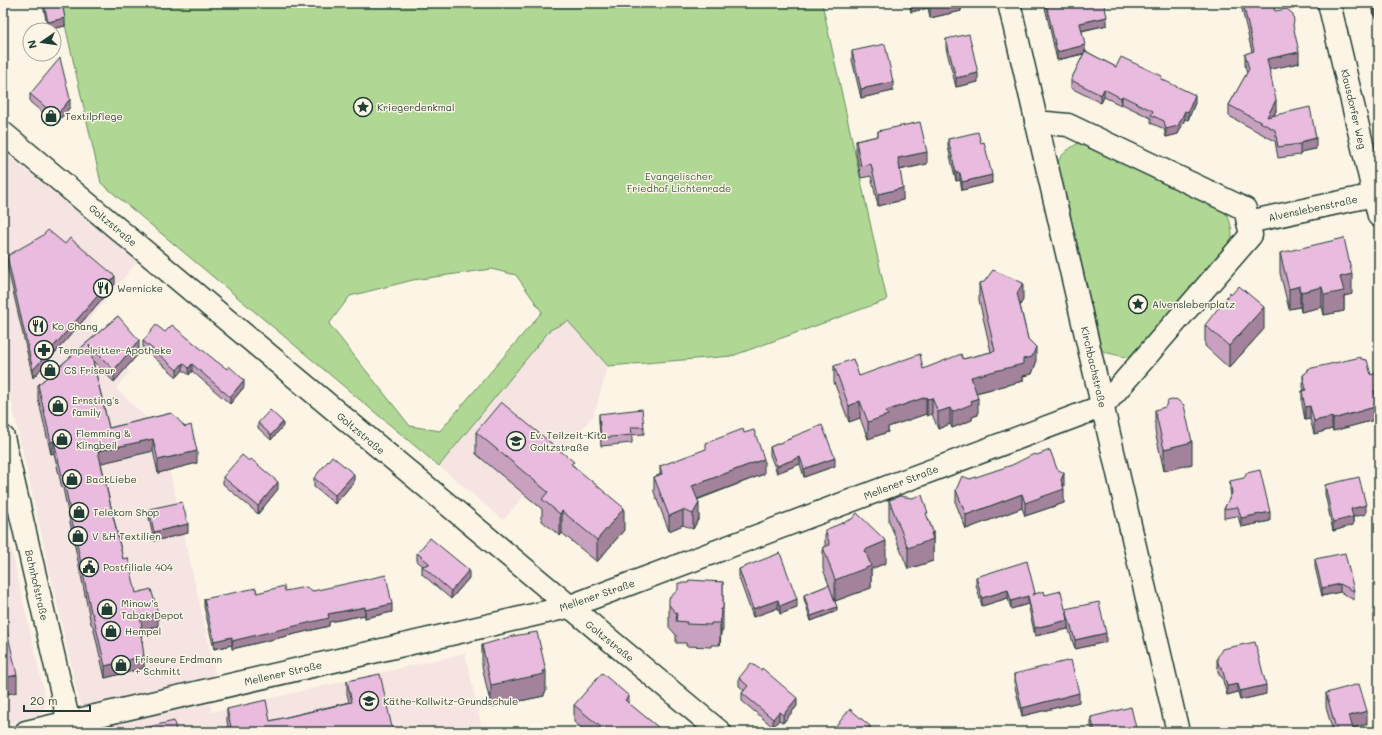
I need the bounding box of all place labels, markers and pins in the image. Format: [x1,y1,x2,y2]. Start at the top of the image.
place icon: Kriegerdenkmal [352,96,374,118]
place label: Kriegerdenkmal [377,100,454,114]
shop icon: Textilpflege [40,105,62,127]
place label: Textilpflege [65,109,123,123]
restaurant icon: Wernicke [92,277,114,299]
place label: Wernicke [117,281,163,295]
place icon: Alvenslebenplatz [1127,293,1149,315]
place label: Alvenslebenplatz [1152,297,1235,311]
restaurant icon: Ko Chang [27,315,49,337]
place label: Ko Chang [52,319,98,333]
pharmacy icon: Tempelritter-Apotheke [33,339,55,361]
place label: Tempelritter-Apotheke [58,343,172,357]
shop icon: CS Friseur [39,359,61,381]
place label: CS Friseur [64,363,115,377]
place label: Ernsting's family [72,393,119,419]
shop icon: Ernsting's family [47,395,69,417]
place label: Flemming & Klingbeil [76,426,131,452]
shop icon: Flemming & Klingbeil [51,428,73,450]
place label: Ev. Teilzeit-Kita Goltzstraße [530,428,607,454]
school or university icon: Ev. Teilzeit-Kita Goltzstraße [505,430,527,452]
shop icon: BackLiebe [61,468,83,490]
place label: BackLiebe [86,472,137,486]
shop icon: Telekom Shop [68,501,90,523]
place label: Telekom Shop [93,505,159,519]
shop icon: V &H Textilien [67,525,89,547]
place label: V &H Textilien [92,529,161,543]
public building icon: Postfiliale 404 [78,556,100,578]
place label: Postfiliale 404 [103,560,173,574]
place label: Minow's Tabak Depot [121,596,183,622]
shop icon: Minow's Tabak Depot [96,598,118,620]
shop icon: Hempel [100,620,122,642]
place label: Hempel [125,624,161,638]
place label: Friseure Erdmann + Schmitt [135,652,222,678]
shop icon: Friseure Erdmann + Schmitt [110,654,132,676]
school or university icon: Käthe-Kollwitz-Grundschule [358,690,380,712]
place label: Käthe-Kollwitz-Grundschule [383,694,518,708]

